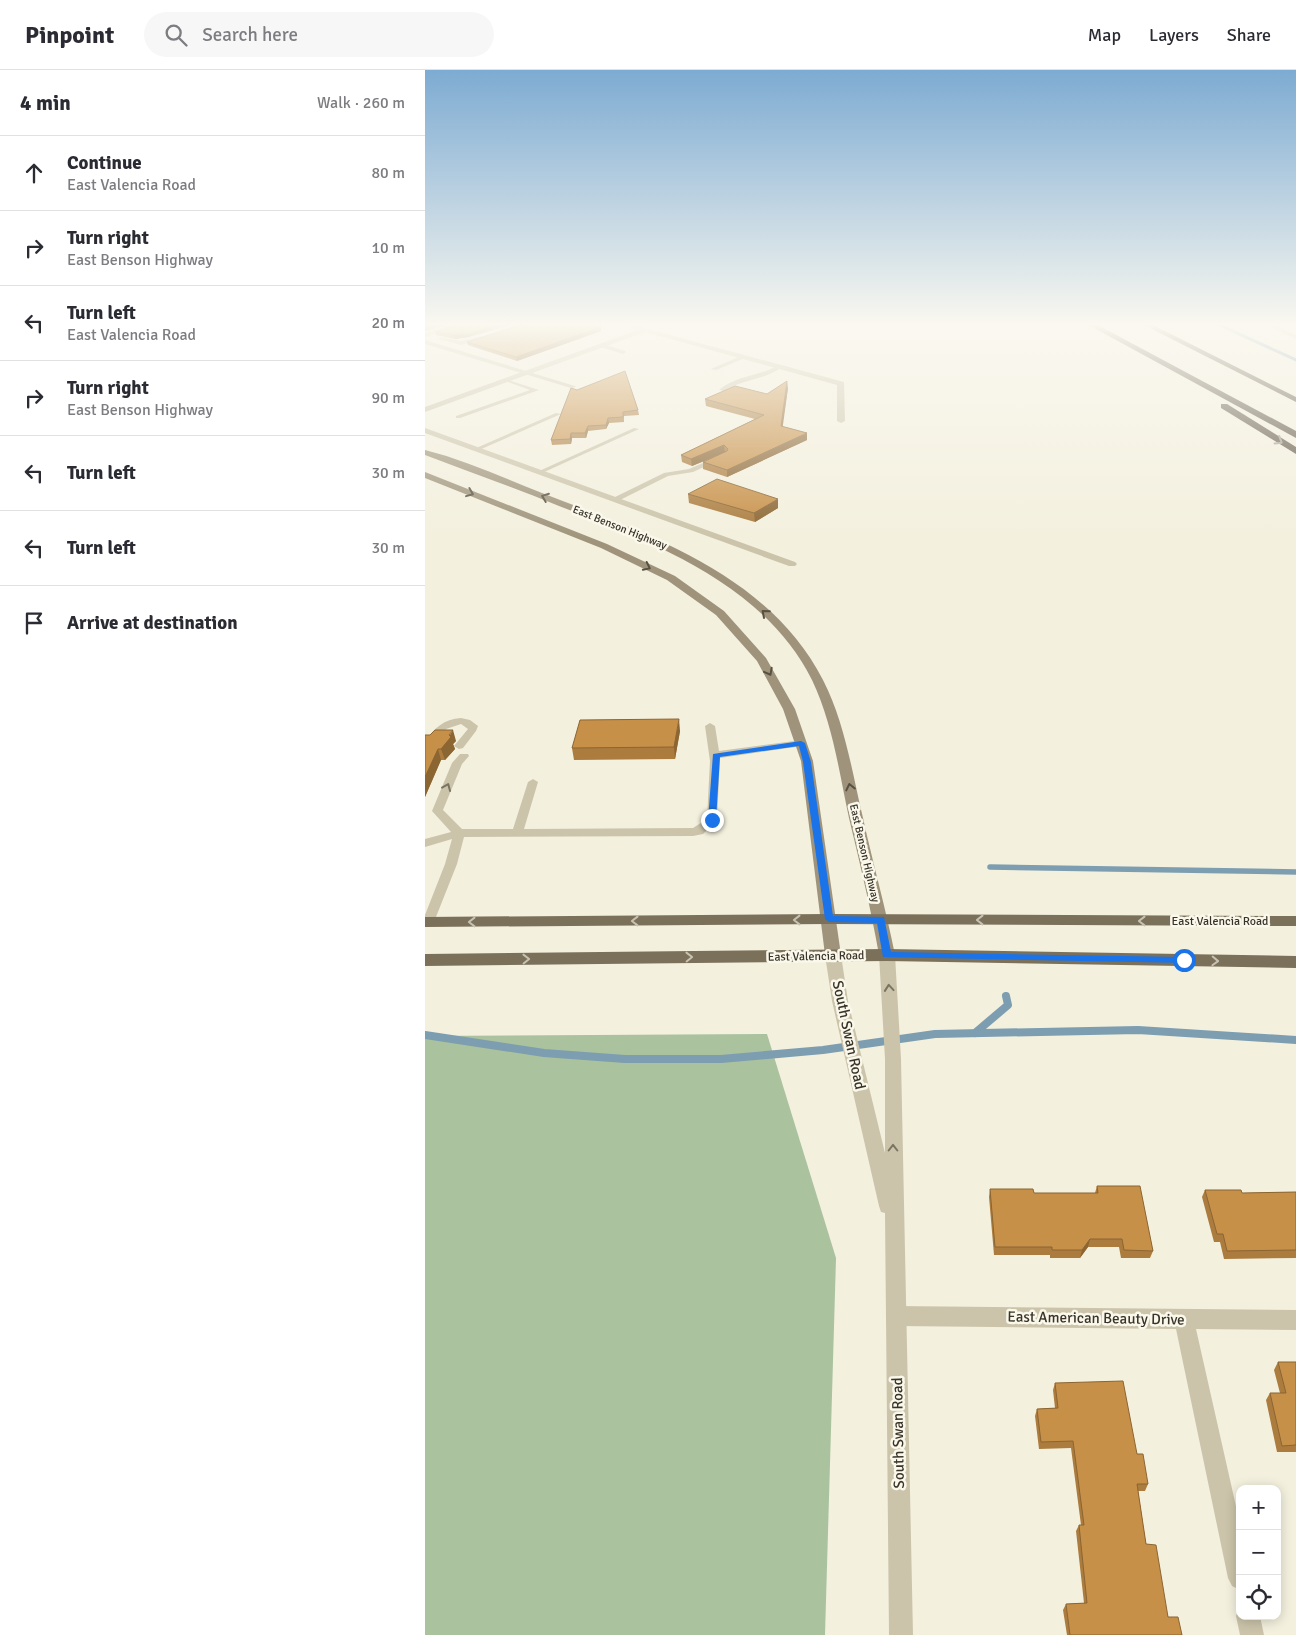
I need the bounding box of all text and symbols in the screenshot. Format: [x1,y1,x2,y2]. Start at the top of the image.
search box [144,12,494,57]
text: Pinpoint [25,20,114,50]
icon: search [162,21,190,49]
text: Search here [202,23,298,47]
text: Map [1088,24,1121,46]
text: Layers [1149,24,1199,46]
text: Share [1227,24,1271,46]
text: 4 min [20,90,71,116]
text: Walk · 260 m [317,93,405,113]
text: Continue [67,151,142,175]
icon: ahead [20,159,48,187]
text: 80 m [371,163,405,183]
text: East Valencia Road [67,175,196,195]
text: Turn right [67,226,149,250]
icon: right [20,234,48,262]
text: 10 m [371,238,405,258]
text: East Benson Highway [67,250,213,270]
text: Turn left [67,301,136,325]
icon: left [20,309,48,337]
text: 20 m [371,313,405,333]
text: East Valencia Road [67,325,196,345]
text: Turn right [67,376,149,400]
icon: right [20,384,48,412]
text: 90 m [371,388,405,408]
text: East Benson Highway [67,400,213,420]
one-way arrow [1274,434,1283,444]
icon: left [20,459,48,487]
text: Turn left [67,461,136,485]
text: 30 m [371,463,405,483]
one-way arrow [465,487,474,497]
one-way arrow [541,493,549,503]
street label: East Benson Highway [571,503,670,553]
icon: left [20,534,48,562]
text: Turn left [67,536,136,560]
text: 30 m [371,538,405,558]
one-way arrow [642,561,651,571]
icon: arrive [20,609,48,637]
one-way arrow [762,610,771,619]
text: Arrive at destination [67,611,238,635]
one-way arrow [762,666,772,675]
one-way arrow [440,783,451,792]
one-way arrow [845,783,856,792]
street label: East Benson Highway [847,803,882,904]
route end [701,809,724,832]
street label: East Valencia Road [1172,914,1268,929]
one-way arrow [793,915,801,925]
one-way arrow [976,915,984,925]
one-way arrow [631,916,638,926]
one-way arrow [1138,916,1146,926]
one-way arrow [468,917,476,927]
street label: East Valencia Road [767,948,865,965]
route start [1173,949,1196,972]
one-way arrow [685,952,693,962]
one-way arrow [522,954,530,964]
one-way arrow [1212,956,1220,967]
street label: South Swan Road [829,979,869,1091]
one-way arrow [884,984,895,992]
one-way arrow [888,1143,898,1151]
street label: East American Beauty Drive [1007,1307,1185,1329]
street label: South Swan Road [888,1377,908,1489]
map controls [1236,1485,1281,1620]
button: + [1236,1485,1281,1530]
button: − [1236,1530,1281,1575]
button: locate [1236,1575,1281,1620]

